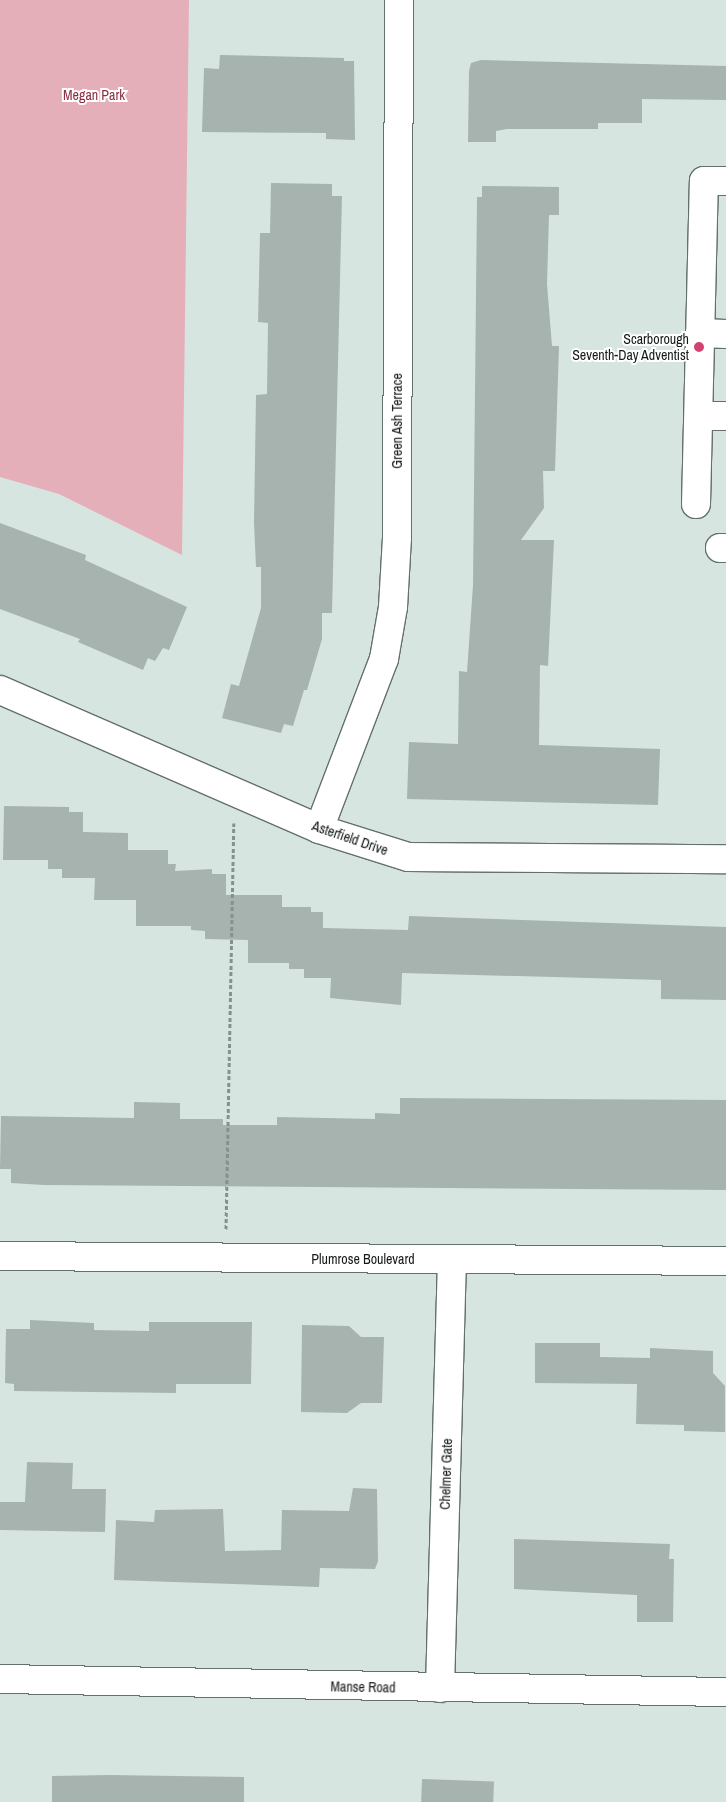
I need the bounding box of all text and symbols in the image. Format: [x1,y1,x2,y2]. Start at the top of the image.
park label: Megan Park [63,87,125,103]
place label: Scarborough Seventh-Day Adventist [572,331,689,364]
marker: Scarborough Seventh-Day Adventist [693,341,705,353]
street label: Green Ash Terrace [389,373,405,469]
street label: Asterfield Drive [310,817,390,859]
street label: Plumrose Boulevard [311,1251,415,1267]
street label: Chelmer Gate [436,1438,456,1510]
street label: Manse Road [330,1678,396,1696]

